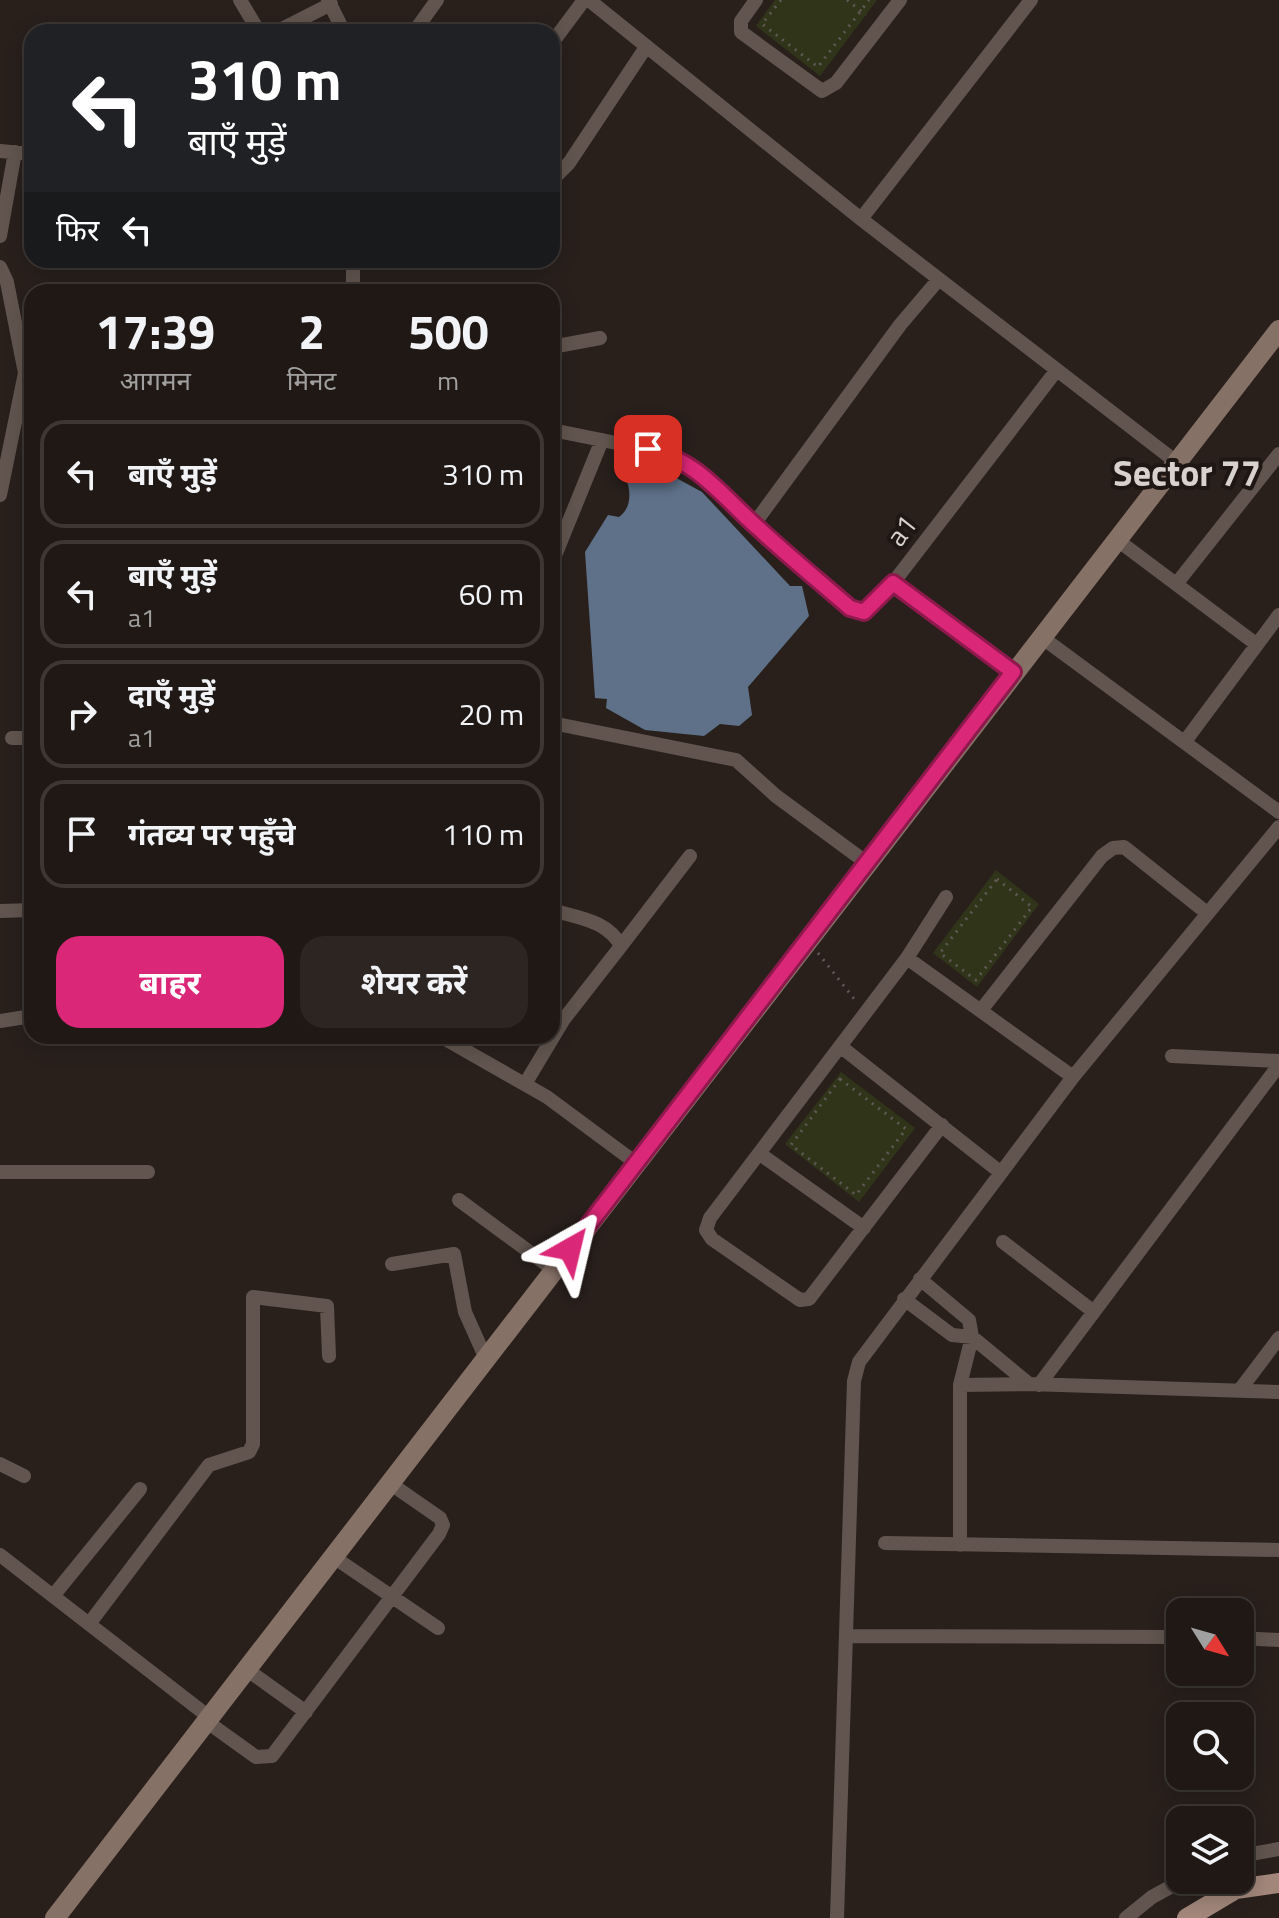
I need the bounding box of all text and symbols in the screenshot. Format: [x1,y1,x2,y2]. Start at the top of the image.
text: 310 m [188,37,341,122]
icon: left [56,56,160,160]
text: बाएँ मुड़ें [188,114,287,169]
text: फिर [56,207,99,253]
icon: left [115,208,159,252]
text: 17:39 [95,295,215,368]
text: 2 [298,295,325,368]
text: 500 [408,295,489,368]
text: आगमन [120,361,191,400]
text: मिनट [287,361,336,400]
text: m [437,361,459,400]
pin [614,415,682,483]
icon: arrive [626,427,670,471]
district label: Sector 77 [1113,445,1261,500]
text: बाएँ मुड़ें [128,451,217,497]
text: 310 m [442,451,524,497]
icon: left [60,452,104,496]
street label: a1 [875,505,927,555]
text: बाएँ मुड़ें [128,552,217,598]
text: 60 m [459,571,524,617]
icon: left [60,572,104,616]
text: a1 [128,598,156,637]
text: दाएँ मुड़ें [128,672,215,718]
text: 20 m [459,691,524,737]
icon: right [60,692,104,736]
text: a1 [128,718,156,757]
text: गंतव्य पर पहुँचे [128,811,295,857]
text: 110 m [442,811,524,857]
icon: arrive [60,812,104,856]
button: बाहर [56,936,284,1028]
button: शेयर करें [300,936,528,1028]
position arrow [528,1207,612,1291]
north arrow [1166,1598,1254,1686]
map controls [1166,1598,1254,1894]
button: search [1166,1702,1254,1790]
button: layers [1166,1806,1254,1894]

